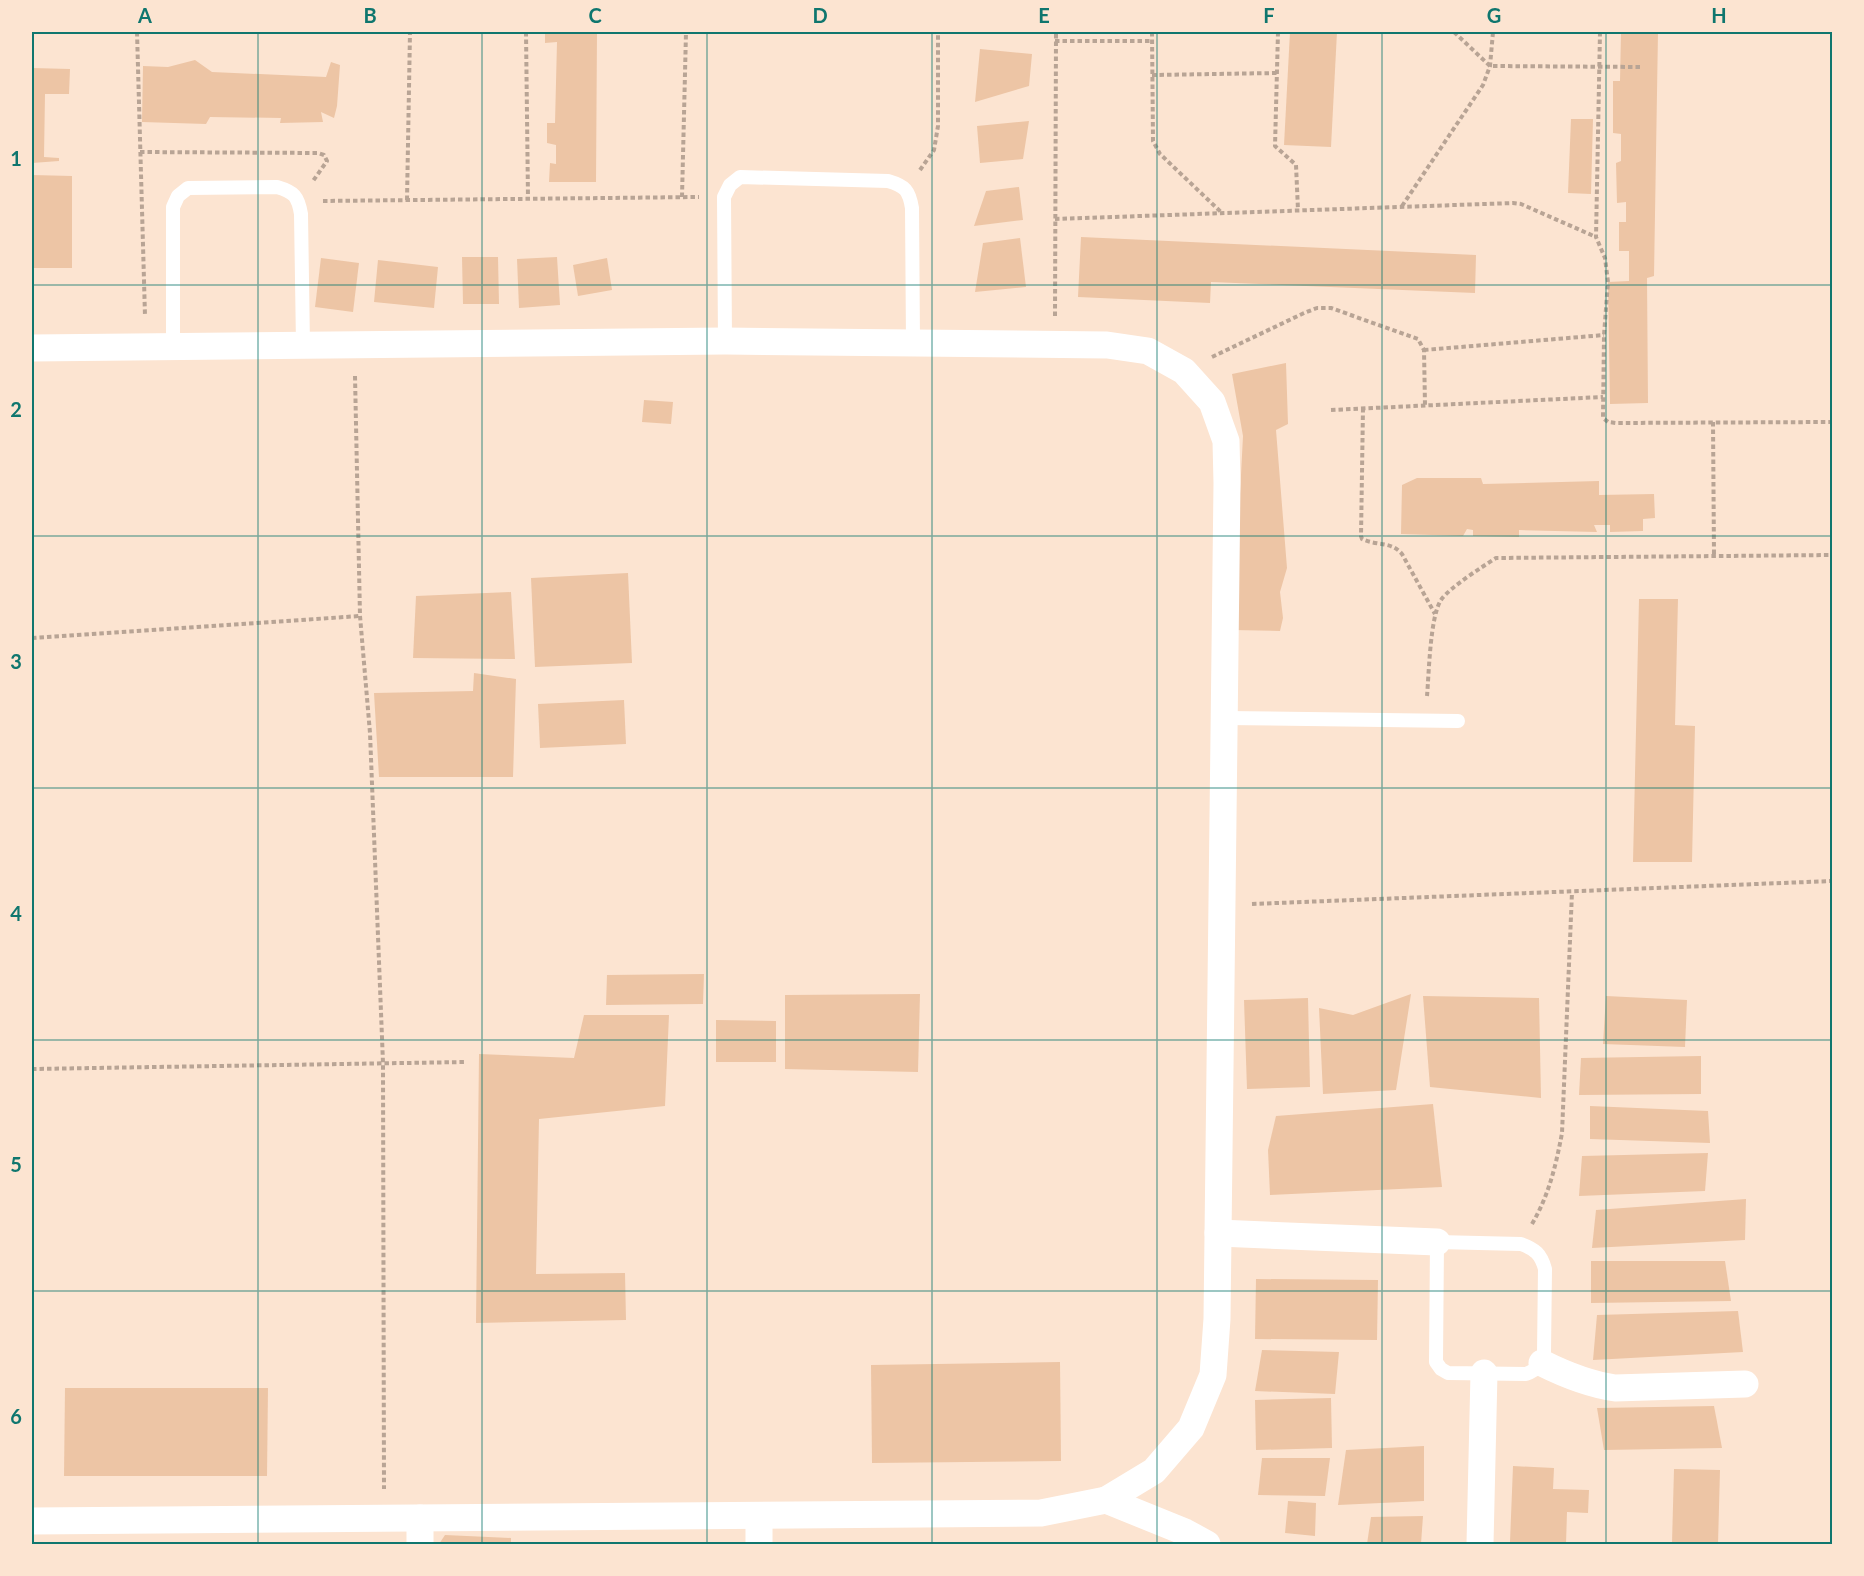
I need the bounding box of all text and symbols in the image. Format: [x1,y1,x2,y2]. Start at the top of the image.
text: A [137,3,152,27]
text: B [363,3,377,27]
text: C [588,3,602,27]
text: D [812,3,828,27]
text: E [1038,3,1050,27]
text: F [1263,3,1275,27]
text: G [1487,3,1501,27]
text: H [1711,3,1727,27]
text: 1 [10,146,22,170]
text: 2 [10,397,22,421]
text: 3 [10,649,22,673]
text: 4 [10,901,22,925]
text: 5 [10,1152,22,1176]
text: 6 [10,1404,22,1428]

